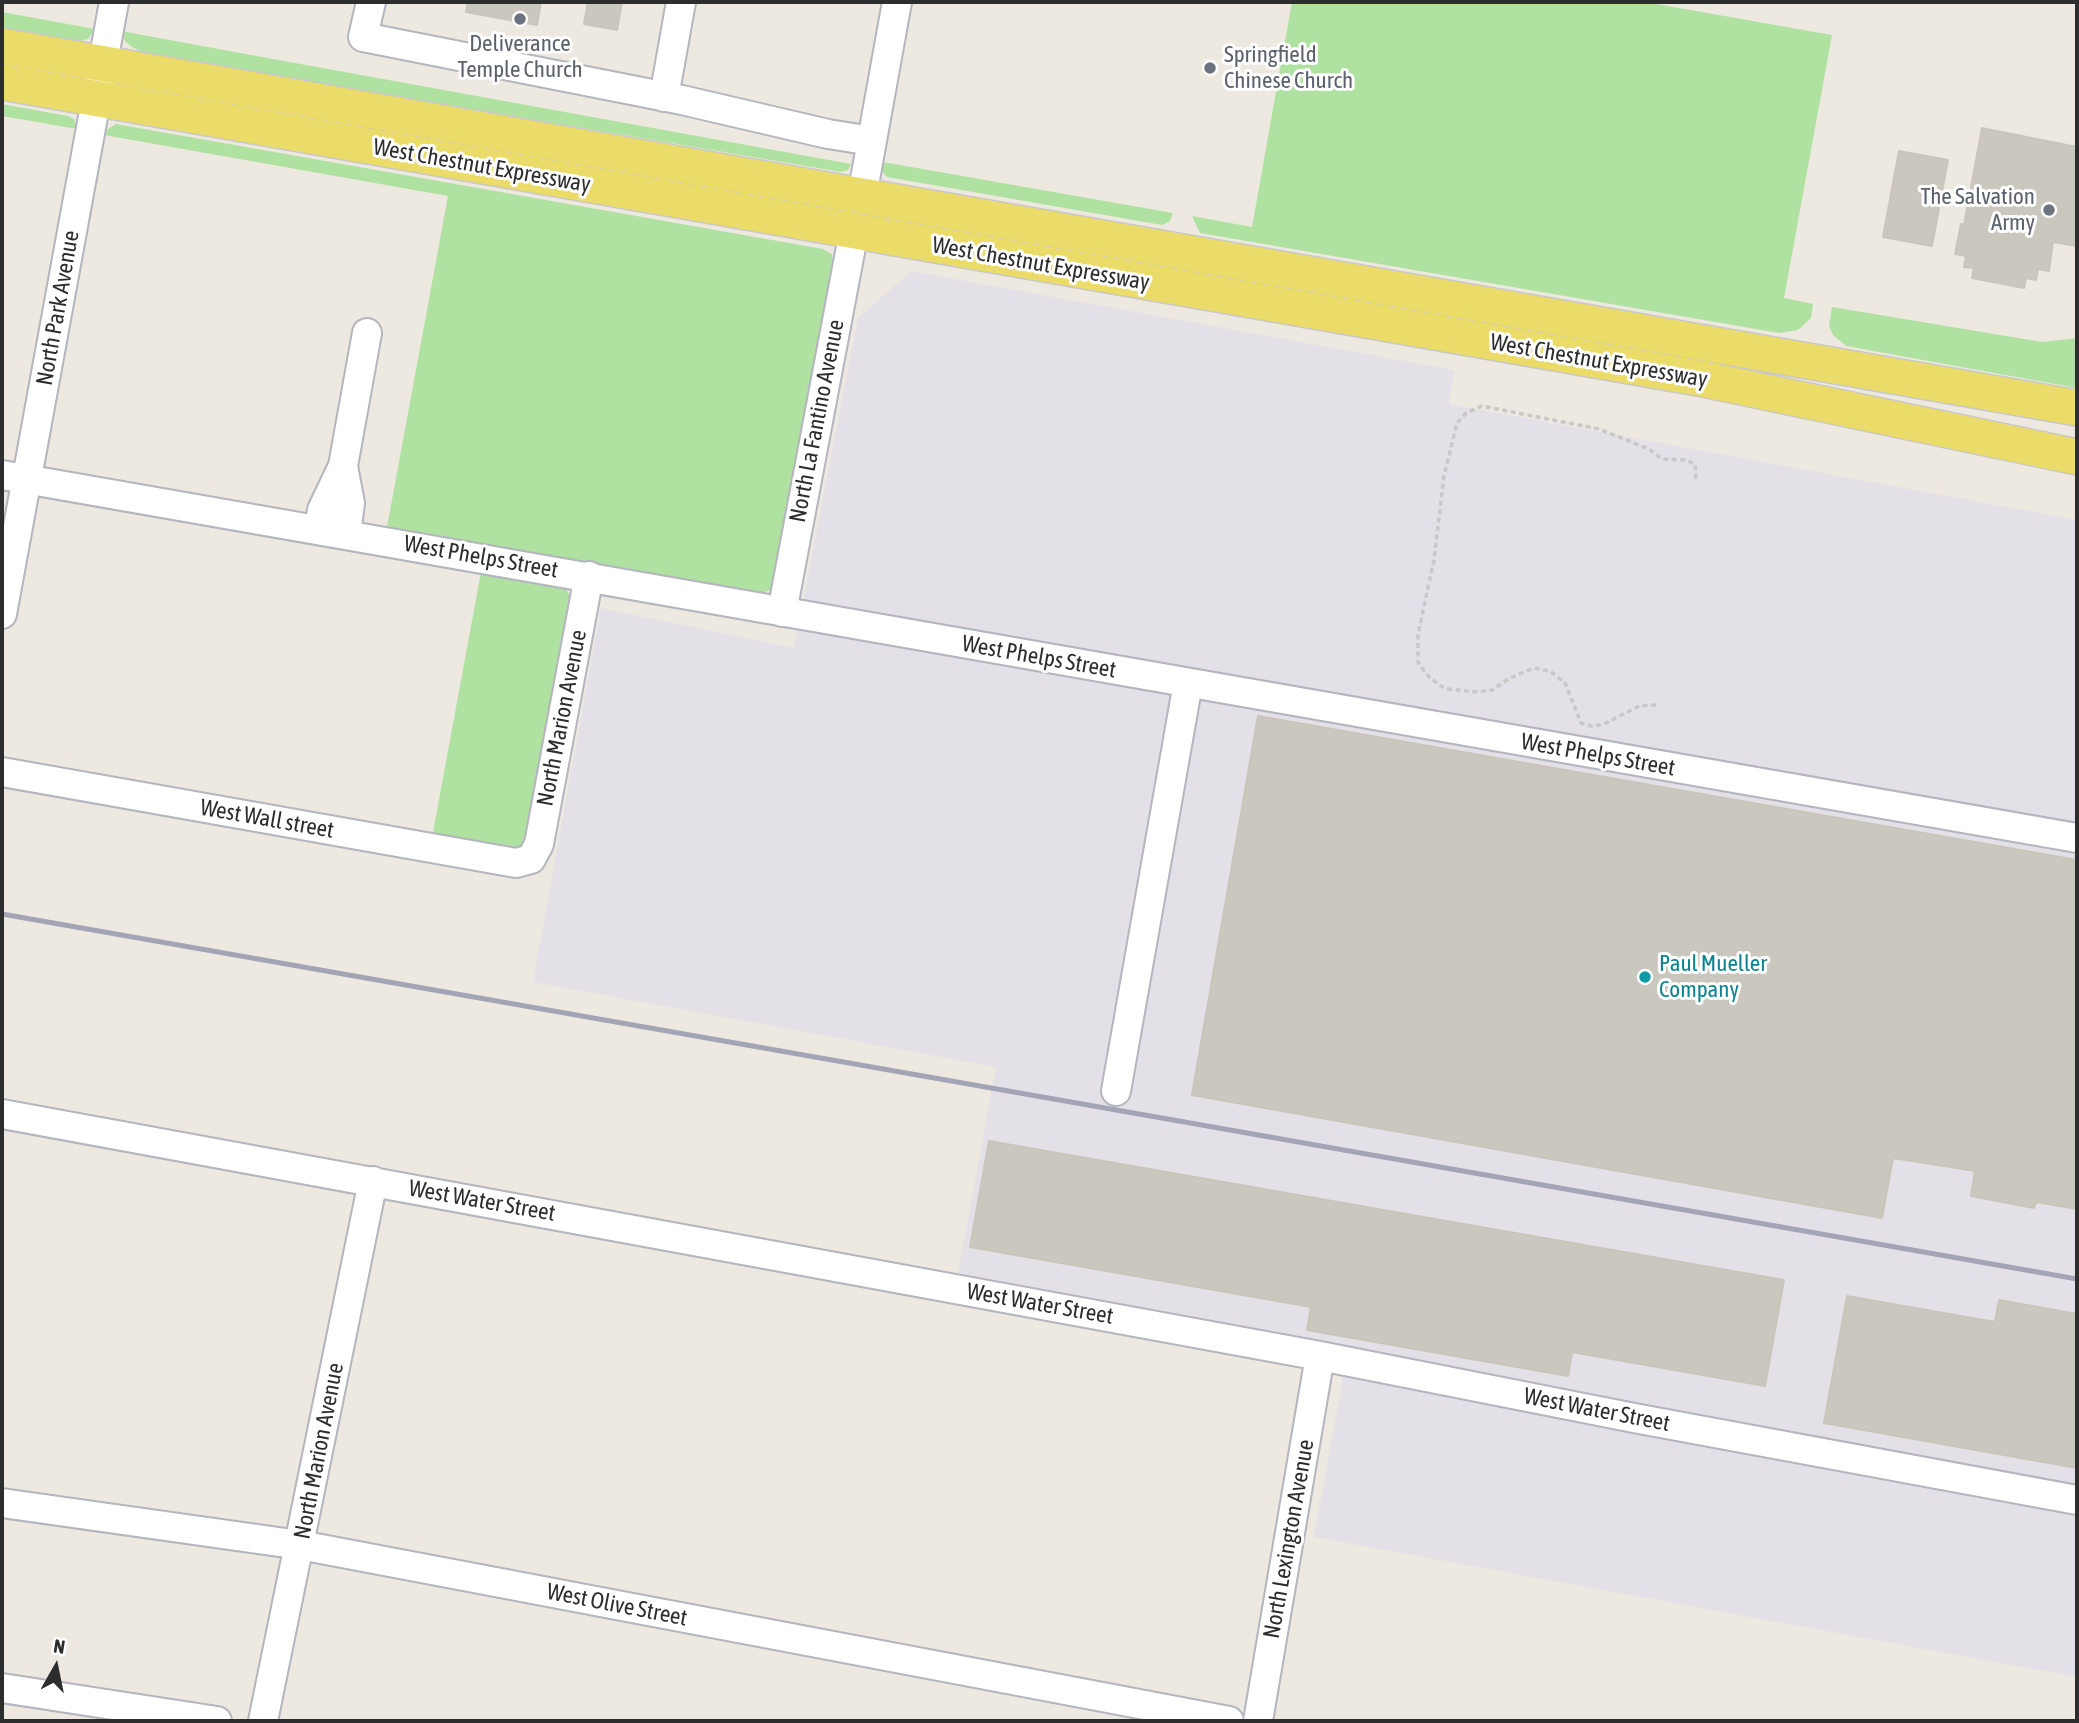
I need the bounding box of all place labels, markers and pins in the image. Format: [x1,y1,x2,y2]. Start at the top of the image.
marker: Deliverance Temple Church [512,11,528,27]
place label: Deliverance Temple Church [457,30,583,84]
place label: Springfield Chinese Church [1224,41,1353,95]
marker: Springfield Chinese Church [1202,60,1218,76]
place label: The Salvation Army [1921,183,2035,237]
marker: The Salvation Army [2041,202,2057,218]
place label: Paul Mueller Company [1659,950,1767,1004]
marker: Paul Mueller Company [1637,969,1653,985]

